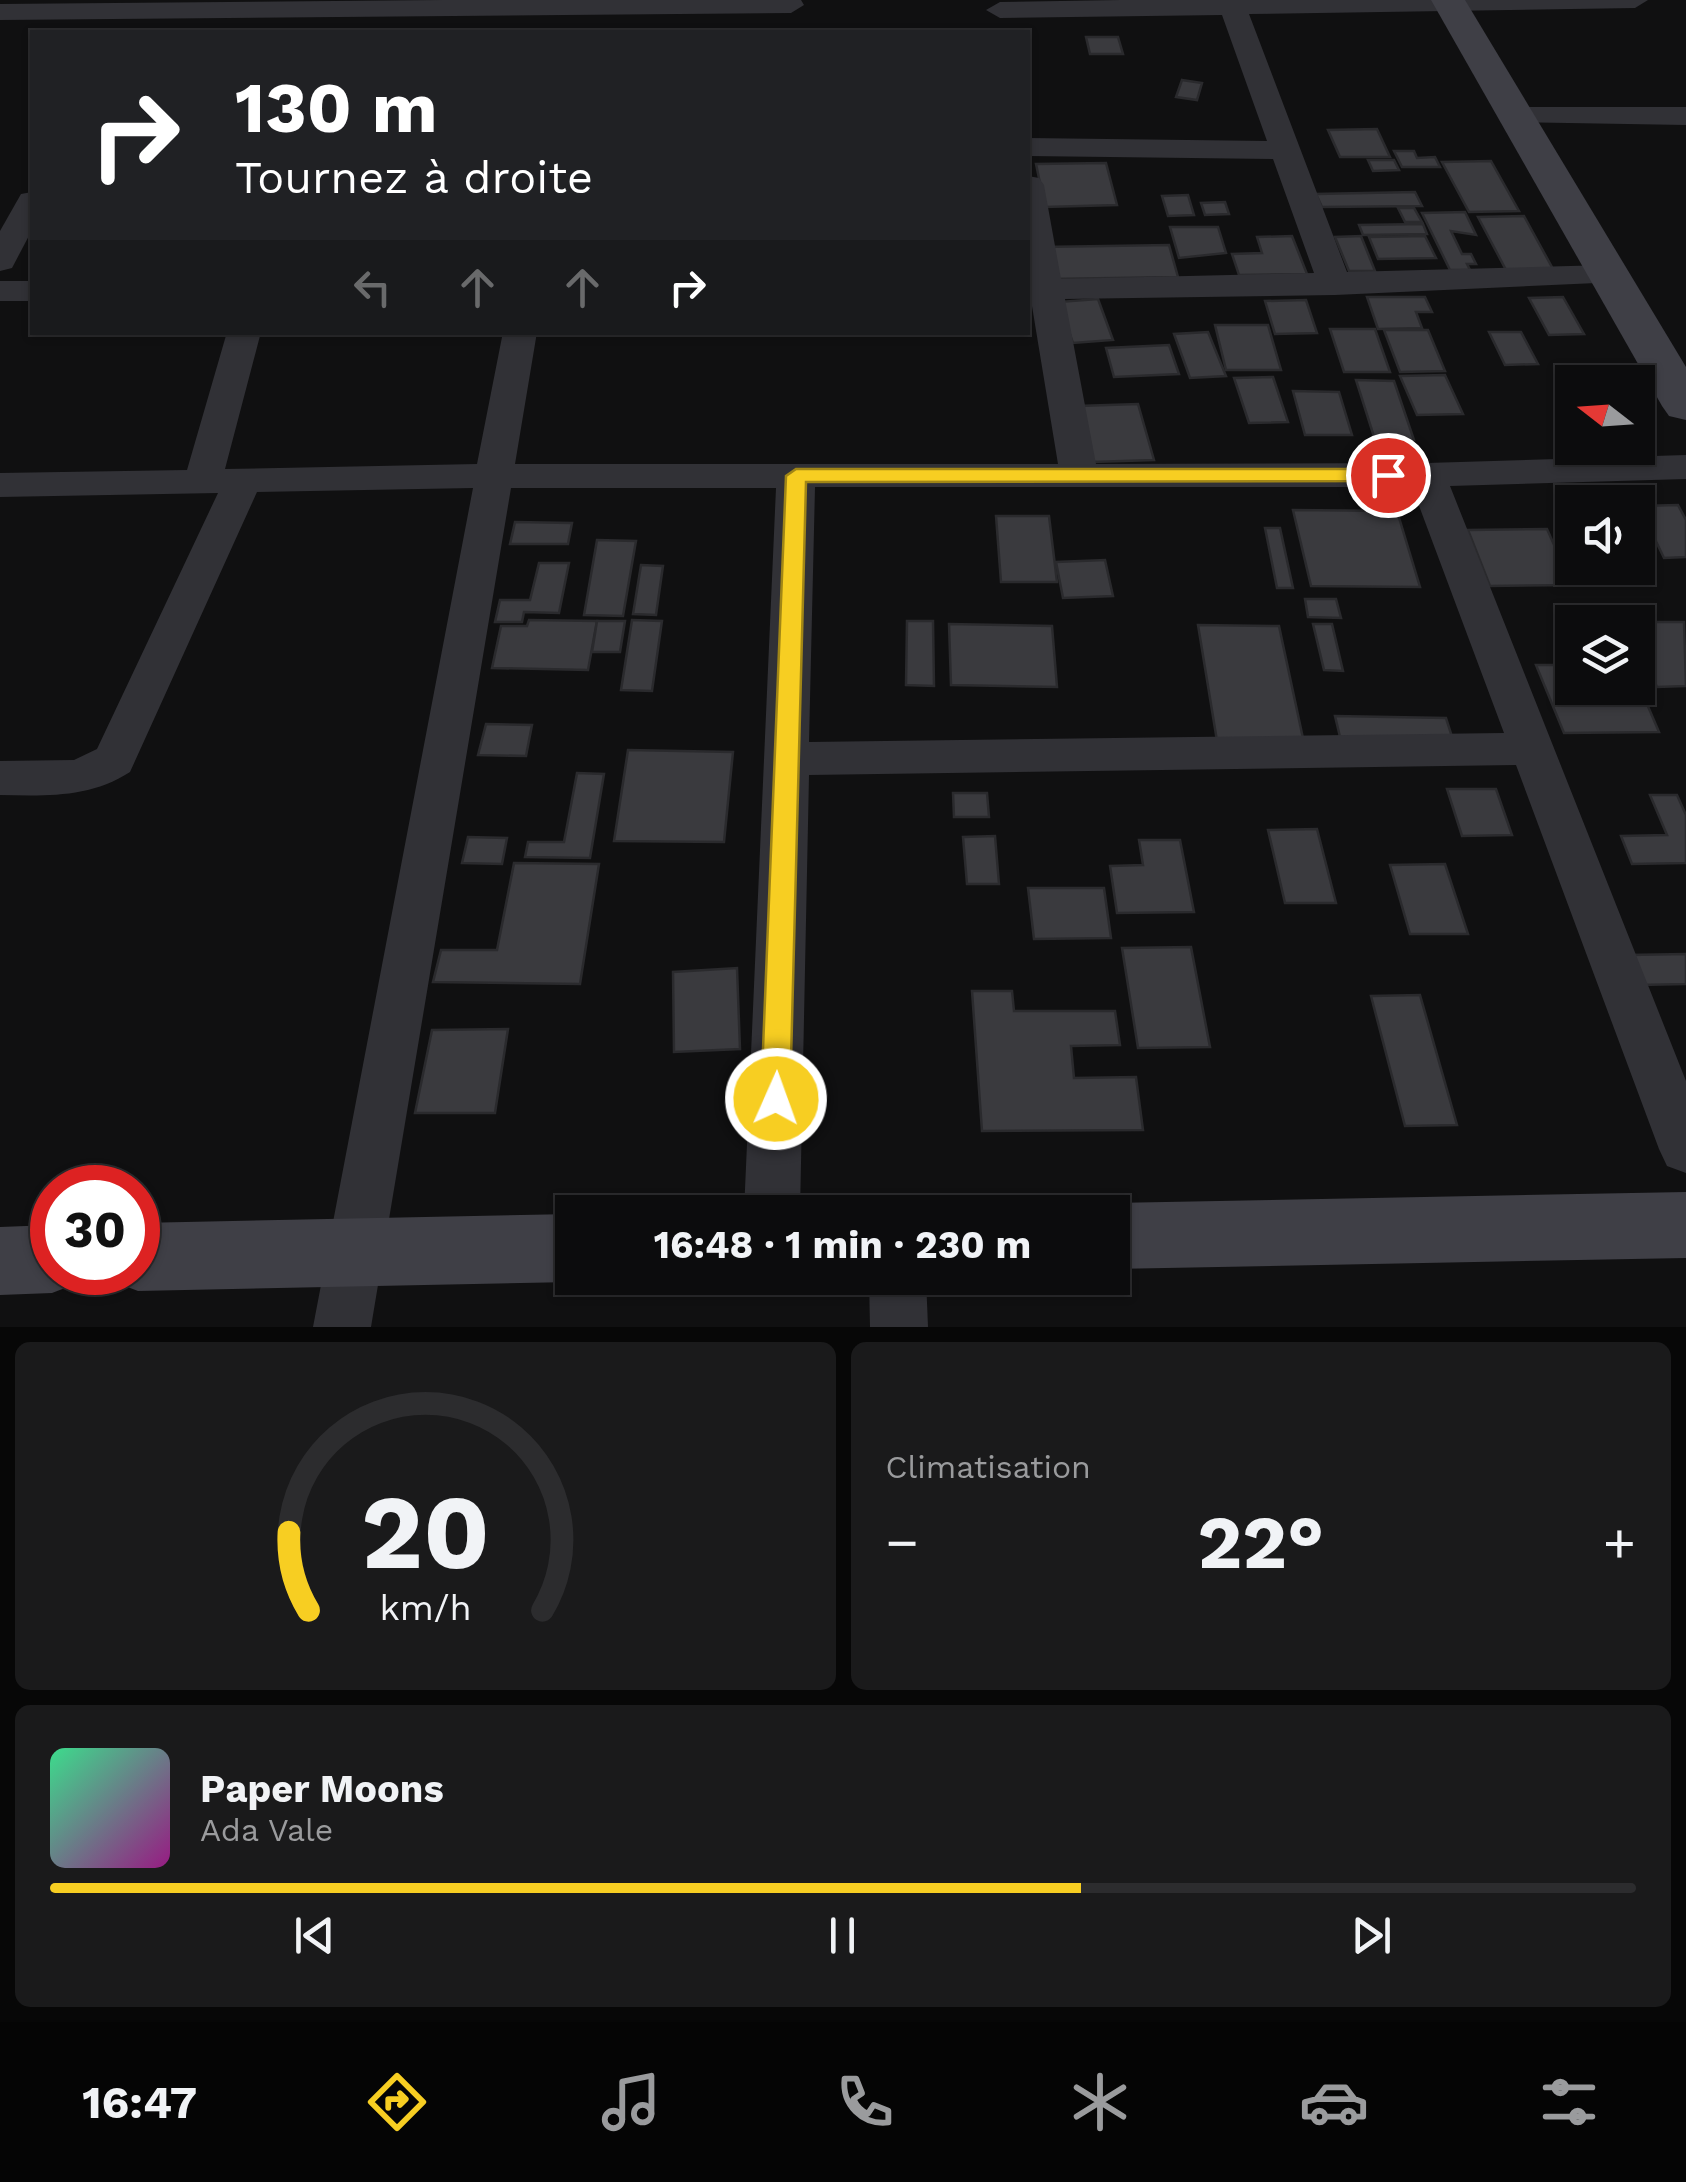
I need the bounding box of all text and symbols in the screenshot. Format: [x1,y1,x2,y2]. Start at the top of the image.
text: 130 m [235,67,438,149]
icon: right [70,70,200,200]
text: Tournez à droite [235,151,593,204]
icon: left [345,260,400,315]
icon: ahead [450,260,505,315]
icon: ahead [555,260,610,315]
icon: right [660,260,715,315]
north arrow [1555,365,1655,465]
map controls [1555,365,1655,705]
pin [1346,433,1431,518]
icon: arrive [1361,448,1416,503]
button: sound [1555,485,1655,585]
button: layers [1555,605,1655,705]
position arrow [724,1047,828,1151]
speed limit sign: 30 [30,1165,160,1295]
text: 16:48 · 1 min · 230 m [654,1223,1031,1267]
text: Climatisation [886,1448,1091,1486]
text: 20 [361,1471,490,1593]
text: 22° [1197,1498,1324,1586]
text: − [886,1510,919,1574]
text: + [1603,1510,1636,1574]
text: km/h [379,1587,471,1629]
text: Paper Moons [200,1767,444,1811]
text: Ada Vale [200,1811,333,1849]
icon: previous [287,1908,342,1963]
icon: pause [815,1908,870,1963]
icon: next [1344,1908,1399,1963]
icon: directions [362,2067,432,2137]
icon: music [596,2067,666,2137]
icon: phone [830,2067,900,2137]
icon: climate [1065,2067,1135,2137]
icon: car [1299,2067,1369,2137]
icon: filters [1534,2067,1604,2137]
text: 16:47 [82,2076,197,2129]

